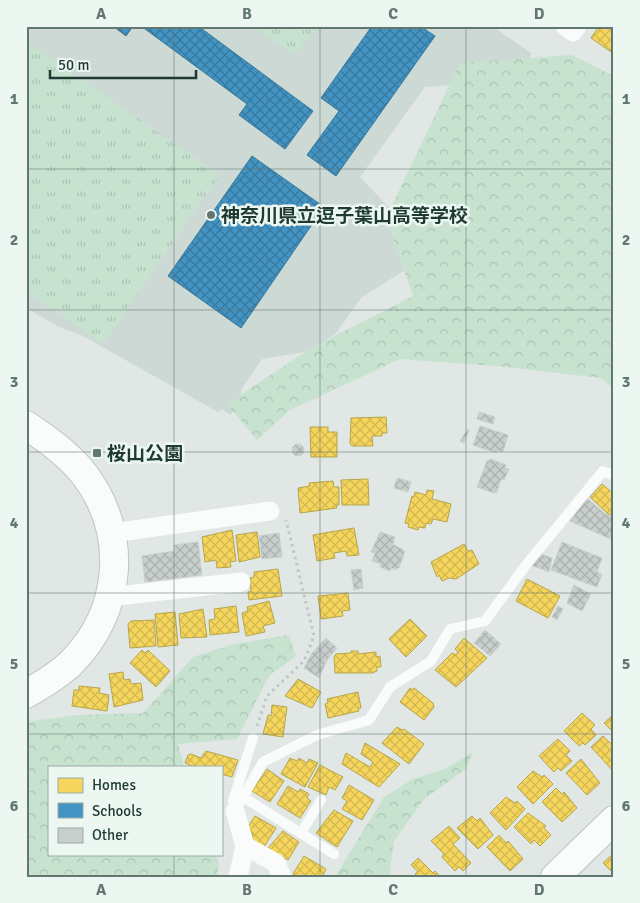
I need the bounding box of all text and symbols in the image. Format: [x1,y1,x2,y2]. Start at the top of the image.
text: A [96,4,107,24]
text: B [242,4,252,24]
text: C [388,4,398,24]
text: D [534,4,545,24]
scale bar [50,48,196,80]
text: 50 m [58,56,89,74]
text: 1 [10,89,19,109]
text: 1 [622,89,631,109]
place label: 神奈川県立逗子葉山高等学校 [221,204,468,228]
marker: 神奈川県立逗子葉山高等学校 [205,209,217,221]
text: 2 [10,230,18,250]
text: 2 [622,230,630,250]
text: 3 [10,372,18,392]
text: 3 [622,372,630,392]
place label: 桜山公園 [107,442,183,466]
marker: 桜山公園 [91,447,103,459]
text: 4 [10,513,19,533]
text: 4 [622,513,631,533]
text: 5 [10,654,18,674]
text: 5 [622,654,630,674]
legend [48,766,222,856]
text: Homes [92,776,136,794]
text: 6 [10,796,19,816]
text: 6 [622,796,631,816]
text: Schools [92,802,143,820]
text: Other [92,826,129,844]
text: A [96,880,107,900]
text: B [242,880,252,900]
text: C [388,880,398,900]
text: D [534,880,545,900]

